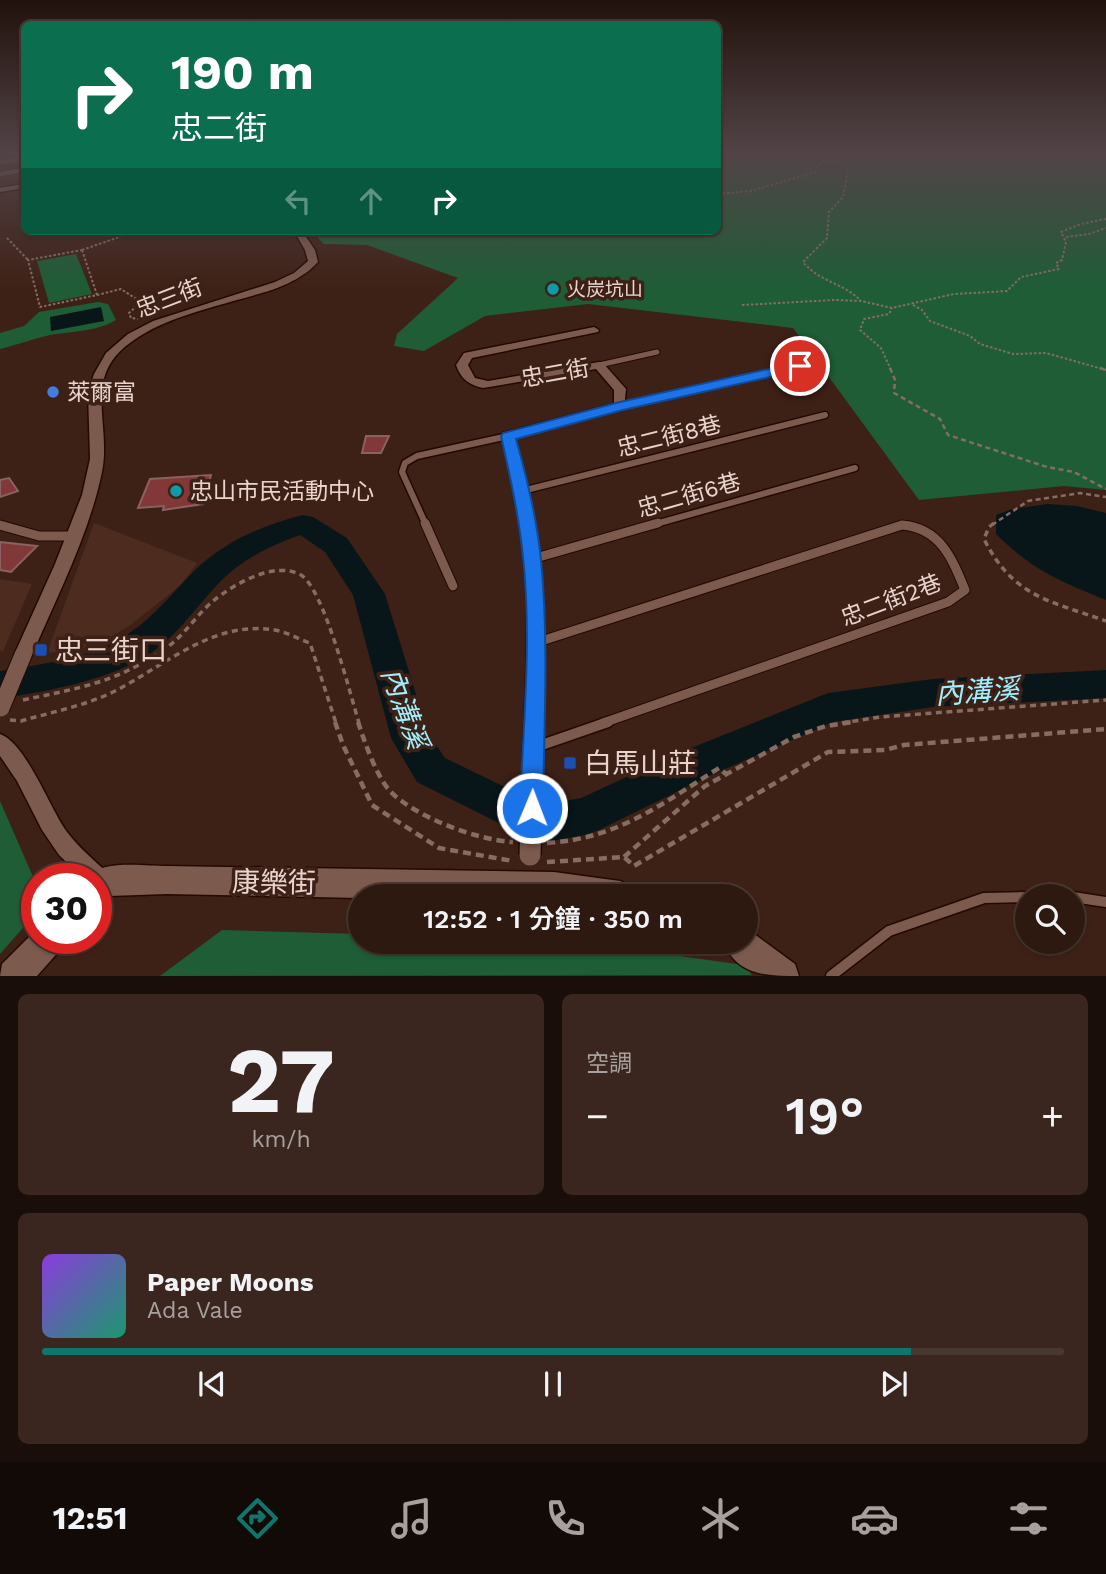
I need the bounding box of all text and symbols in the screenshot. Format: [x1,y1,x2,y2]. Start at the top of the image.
text: 190 m [171,43,314,101]
icon: right [56,49,147,140]
text: 忠二街 [171,109,267,147]
icon: left [279,182,317,220]
icon: ahead [352,182,390,220]
icon: right [425,182,463,220]
street label: 忠三街 [132,273,206,323]
place label: 火炭坑山 [567,278,643,301]
marker: 火炭坑山 [545,281,561,297]
pin [770,336,830,396]
icon: arrive [781,347,819,385]
street label: 忠二街 [519,354,591,393]
place label: 萊爾富 [67,379,136,406]
marker: 萊爾富 [45,384,61,400]
street label: 忠二街8巷 [614,411,724,462]
street label: 忠二街6巷 [634,468,744,523]
place label: 忠山市民活動中心 [190,478,374,505]
marker: 忠山市民活動中心 [168,483,184,499]
street label: 忠二街2巷 [837,569,945,632]
place label: 忠三街口 [55,634,167,667]
marker: 忠三街口 [33,642,49,658]
water label: 內溝溪 [375,663,436,757]
water label: 內溝溪 [934,672,1024,711]
place label: 白馬山莊 [584,747,696,780]
marker: 白馬山莊 [562,755,578,771]
position arrow [495,771,569,845]
speed limit sign: 30 [21,863,112,954]
street label: 康樂街 [232,865,316,900]
map controls [1015,884,1085,954]
button: search [1015,884,1085,954]
text: 12:52 · 1 分鐘 · 350 m [423,904,683,934]
text: 27 [227,1027,335,1134]
text: 空調 [586,1050,632,1077]
text: 19° [786,1086,864,1147]
text: − [586,1094,609,1138]
text: + [1041,1094,1064,1138]
text: km/h [251,1126,311,1153]
text: Paper Moons [147,1267,314,1297]
text: Ada Vale [147,1297,243,1324]
icon: previous [193,1365,231,1403]
icon: pause [534,1365,572,1403]
icon: next [875,1365,913,1403]
icon: directions [233,1494,282,1543]
icon: music [387,1494,436,1543]
icon: phone [541,1494,590,1543]
icon: climate [696,1494,745,1543]
icon: car [850,1494,899,1543]
icon: filters [1004,1494,1053,1543]
text: 12:51 [53,1499,128,1537]

